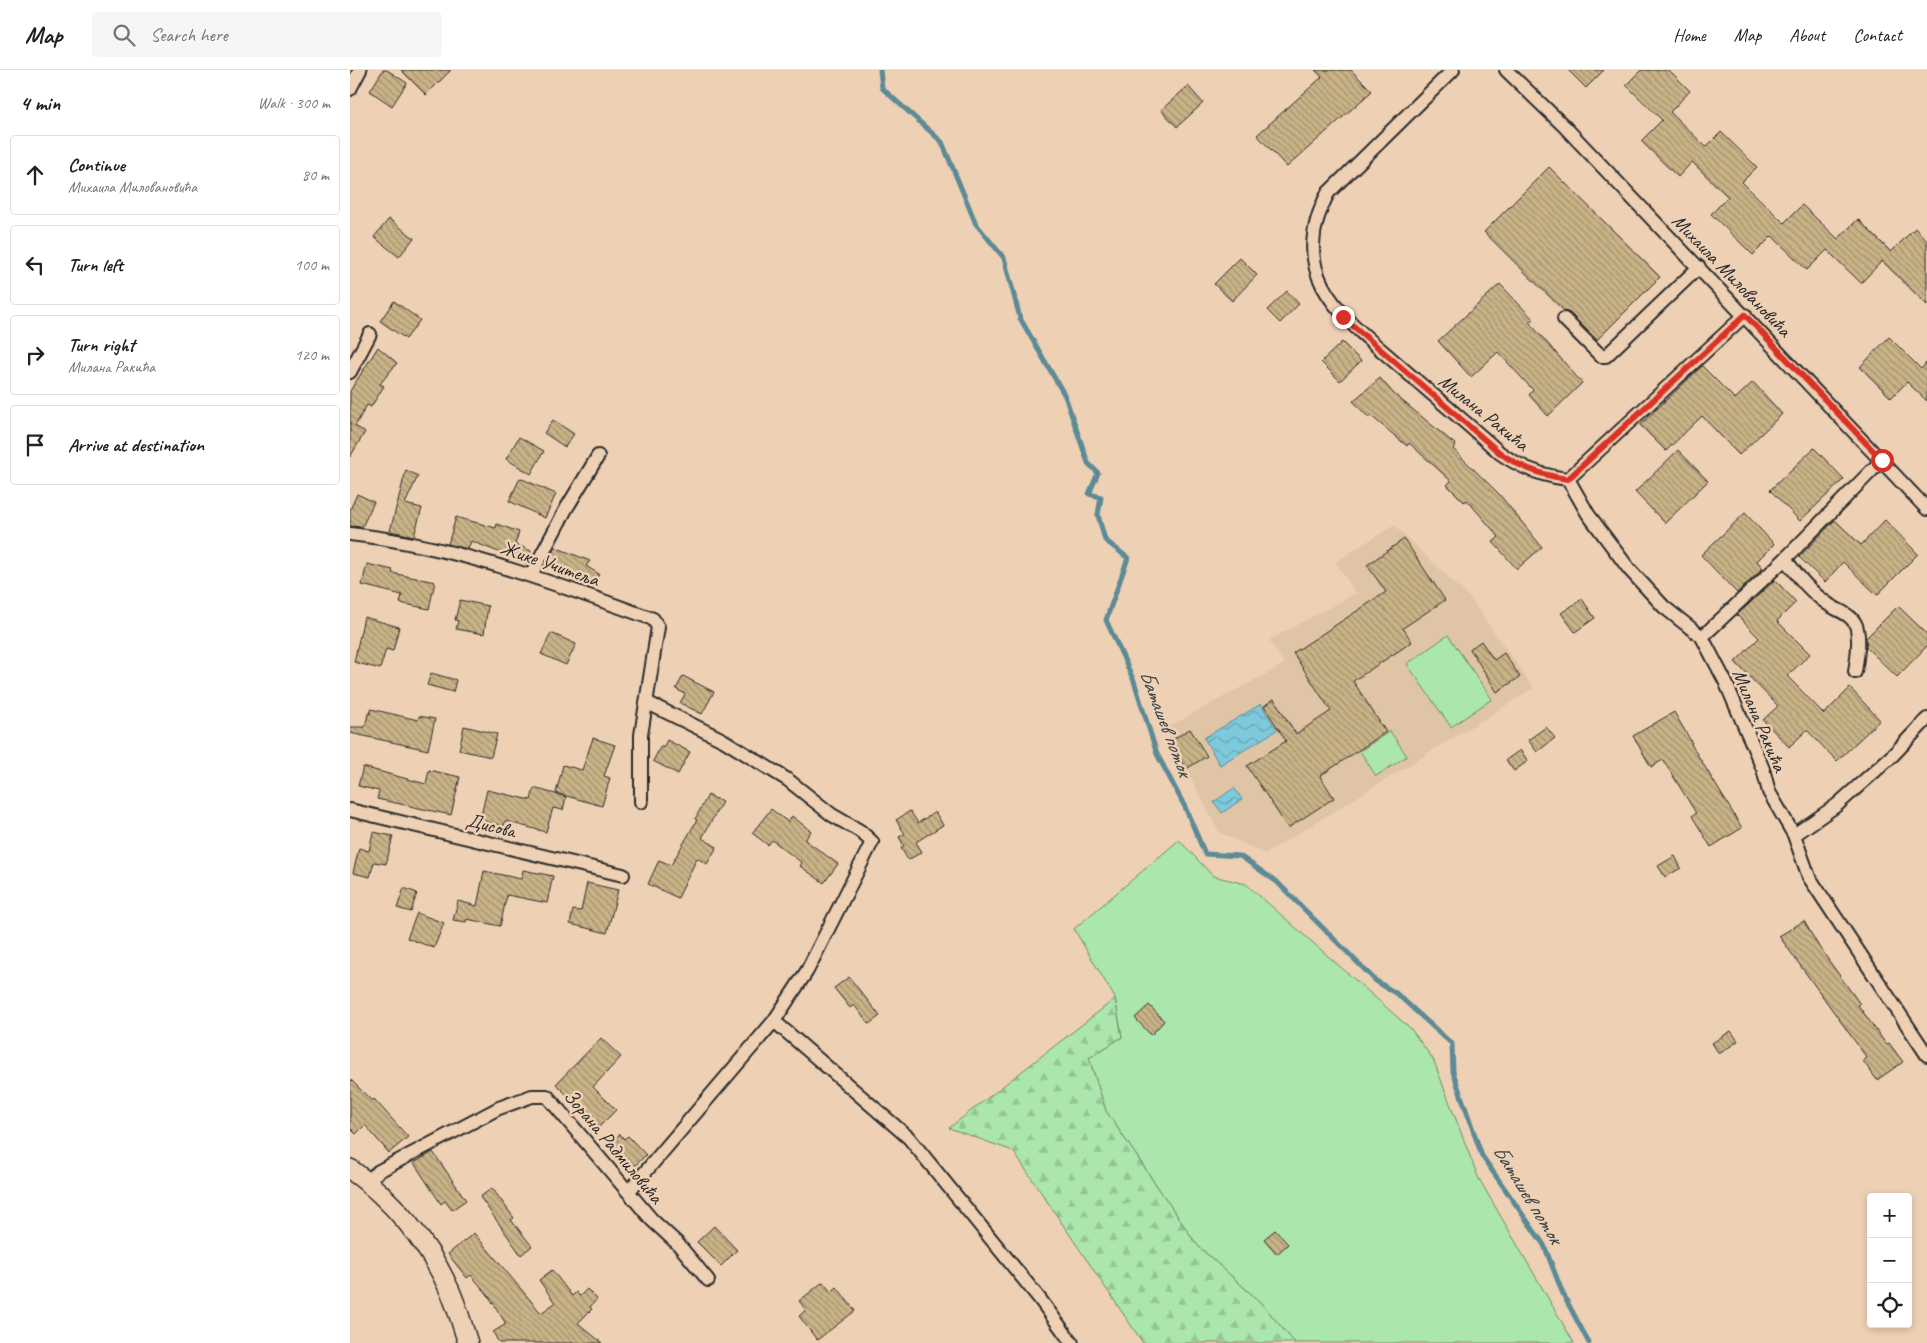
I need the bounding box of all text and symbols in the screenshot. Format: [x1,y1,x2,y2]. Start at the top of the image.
search box [92,12,442,57]
text: Map [25,20,62,50]
icon: search [110,21,138,49]
text: Search here [150,23,228,47]
text: Home [1673,24,1706,46]
text: Map [1734,24,1761,46]
text: About [1789,24,1825,46]
text: Contact [1853,24,1902,46]
text: 4 min [20,90,60,116]
text: Walk · 300 m [258,93,330,113]
text: Continue [68,153,125,177]
icon: ahead [21,161,49,189]
text: 80 m [302,165,329,185]
text: Михаила Миловановића [68,177,197,197]
street label: Михаила Миловановића [1667,209,1798,343]
icon: left [21,251,49,279]
text: Turn left [68,253,123,277]
text: 100 m [295,255,329,275]
route end [1332,306,1355,329]
text: Turn right [68,333,135,357]
icon: right [21,341,49,369]
text: 120 m [295,345,329,365]
text: Милана Ракића [68,357,155,377]
street label: Милана Ракића [1433,368,1535,457]
icon: arrive [21,431,49,459]
text: Arrive at destination [68,433,204,457]
route start [1871,449,1894,472]
street label: Жике Учитеља [497,535,604,592]
street label: Милана Ракића [1727,665,1793,776]
water label: Баташев поток [1134,666,1199,783]
street label: Дисова [464,807,520,844]
street label: Зорана Радмиловића [558,1084,670,1210]
water label: Баташев поток [1487,1140,1570,1251]
map controls [1867,1193,1912,1328]
button: + [1867,1193,1912,1238]
button: − [1867,1238,1912,1283]
button: locate [1867,1283,1912,1328]

